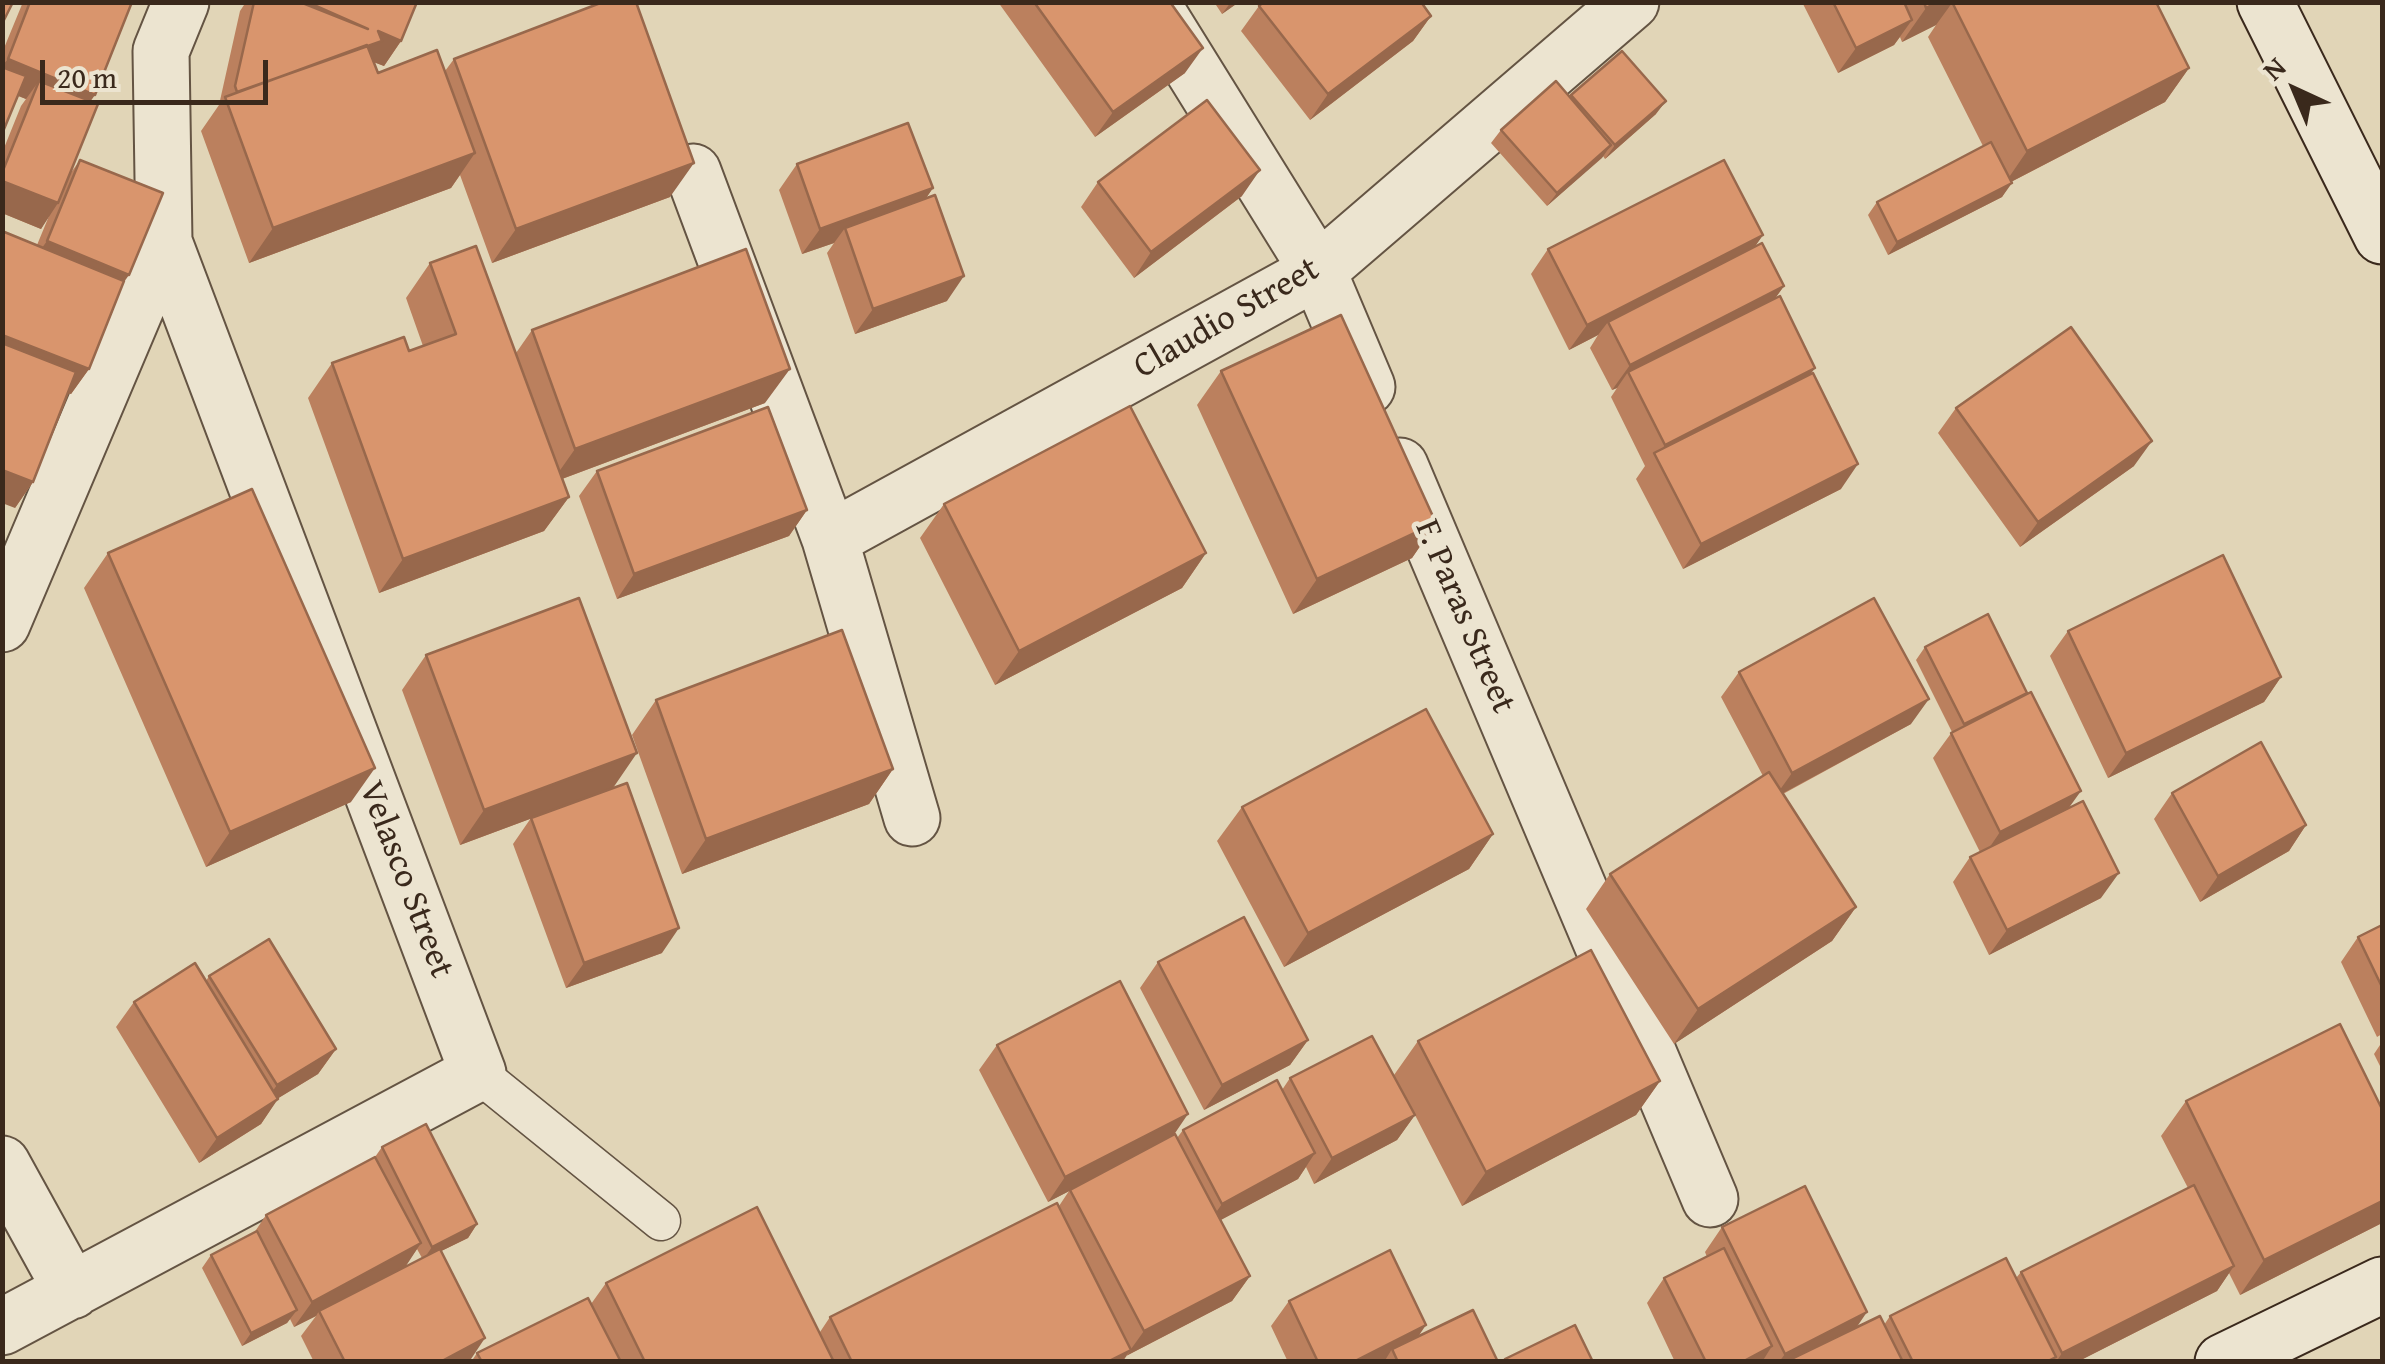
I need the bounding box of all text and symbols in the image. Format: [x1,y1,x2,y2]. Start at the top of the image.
scale bar [45,40,272,102]
north arrow [2245,40,2345,140]
text: N [2253,47,2295,89]
text: 20 m [57,55,117,99]
street label: Claudio Street [1127,249,1327,389]
street label: F. Paras Street [1404,514,1524,720]
street label: Velasco Street [348,776,462,984]

